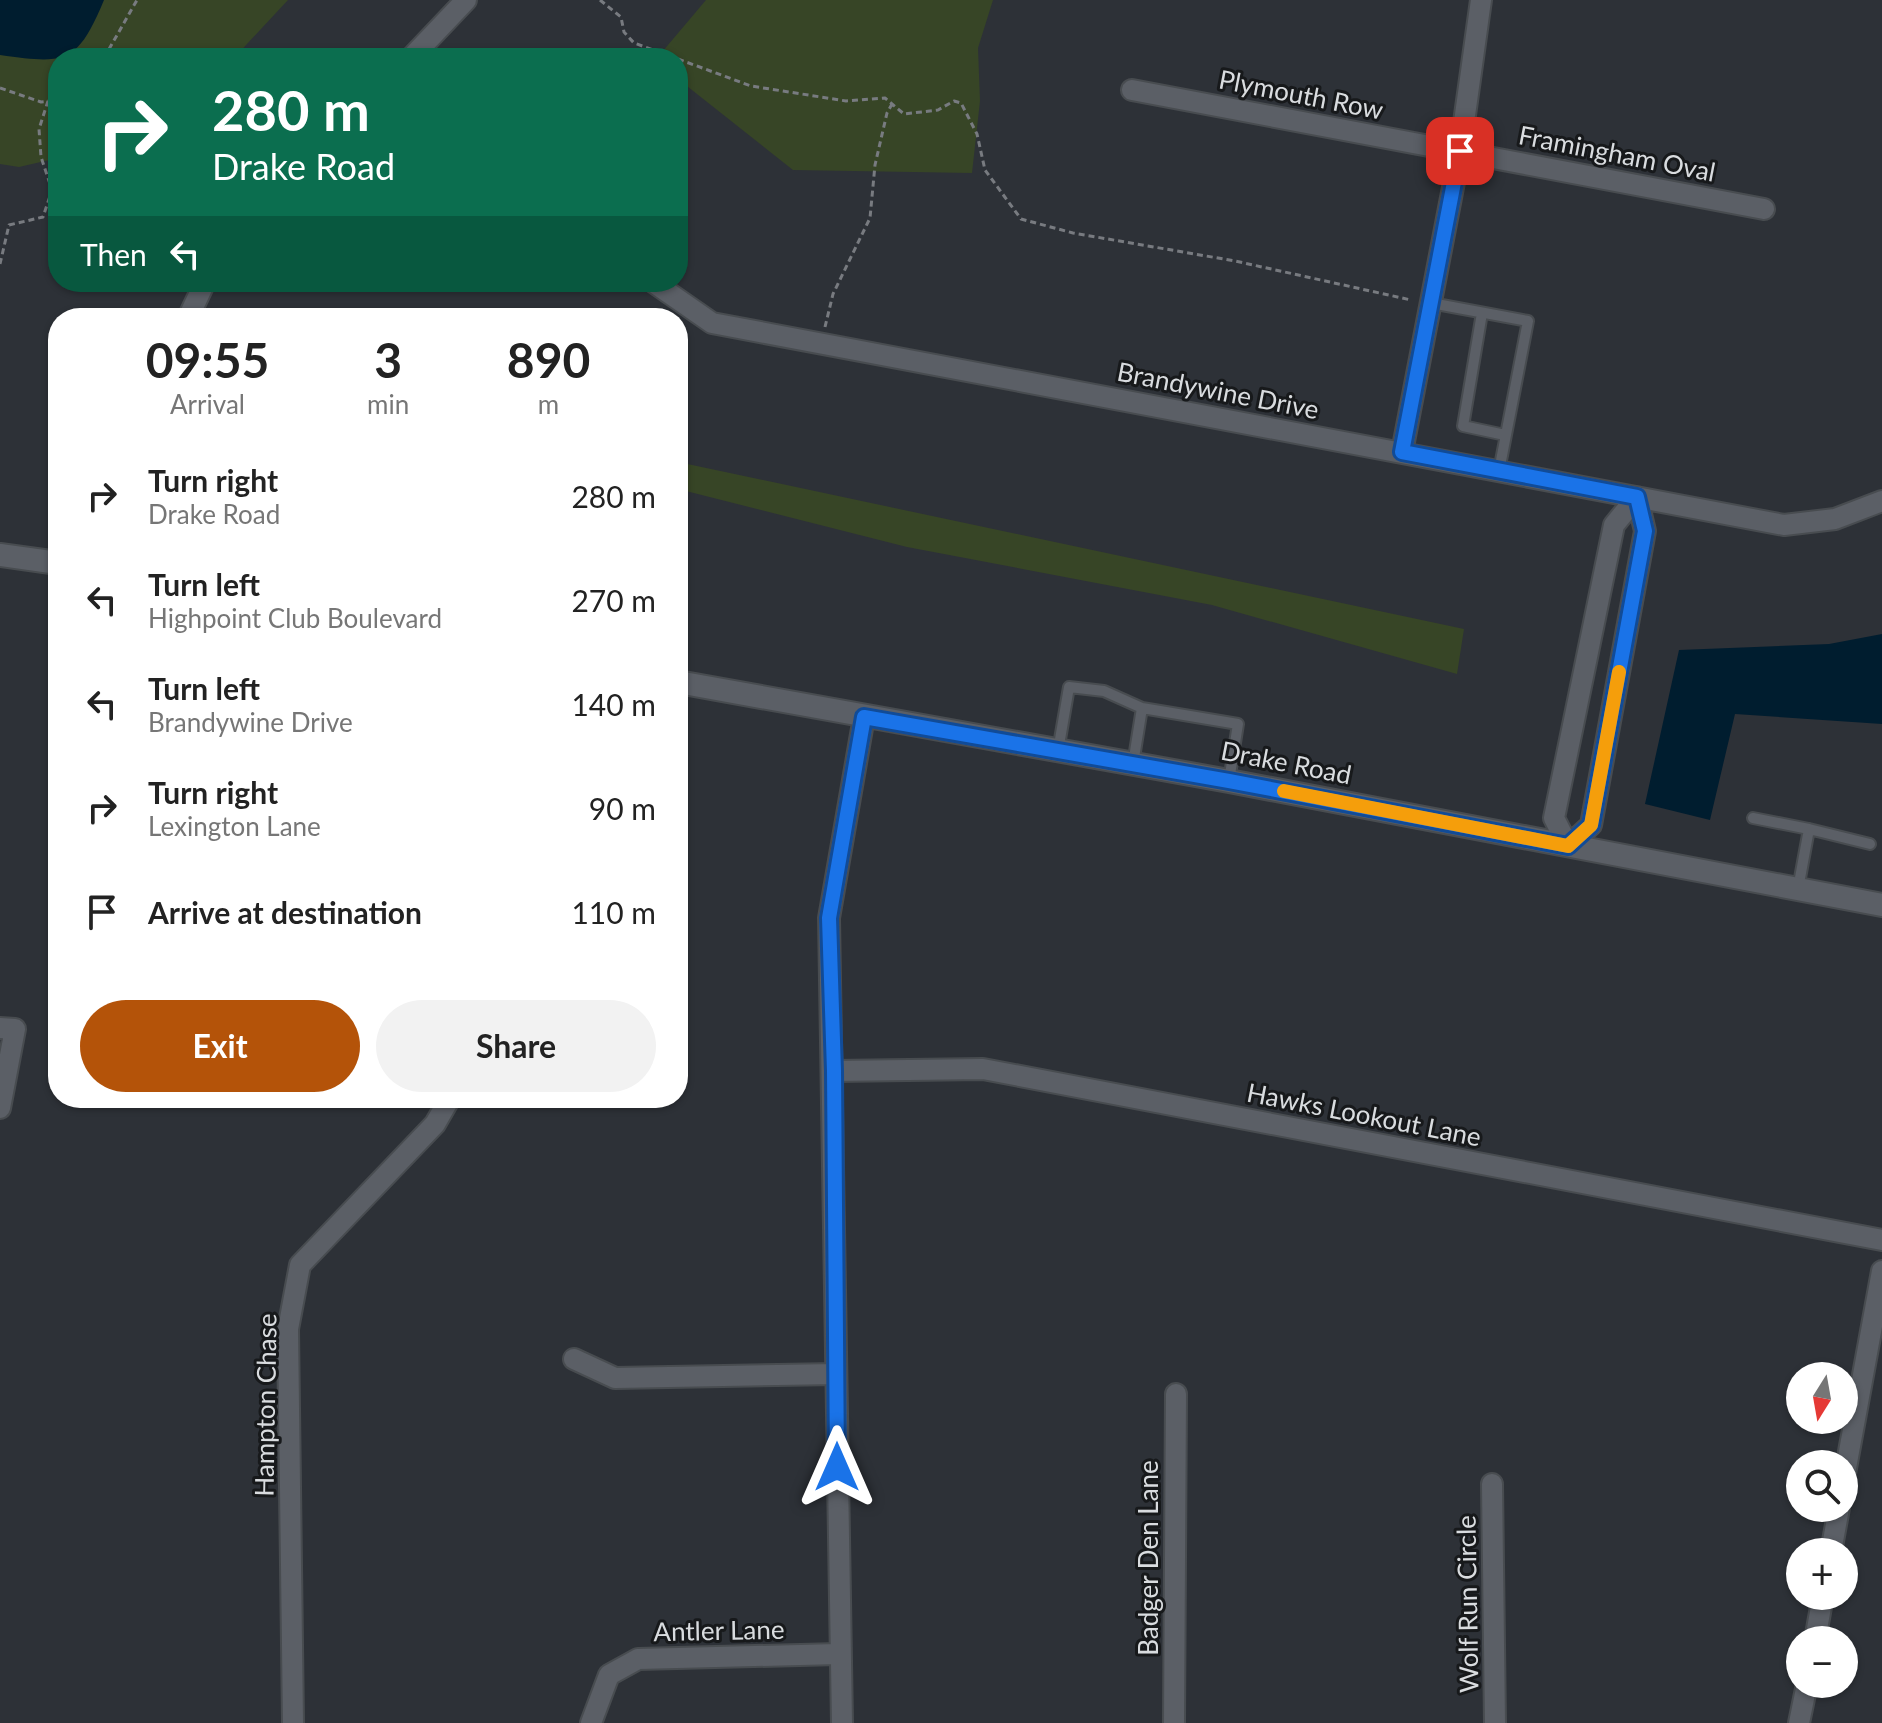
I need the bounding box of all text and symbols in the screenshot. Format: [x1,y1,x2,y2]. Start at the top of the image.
street label: Plymouth Row [1216,62,1386,126]
text: 280 m [212,76,370,143]
icon: right [80,80,184,184]
pin [1426,117,1494,185]
street label: Framingham Oval [1516,118,1718,188]
icon: arrive [1438,129,1482,173]
text: Drake Road [212,144,395,188]
icon: left [163,232,207,276]
text: Then [80,236,147,272]
text: 09:55 [146,331,269,388]
text: 3 [374,331,402,388]
text: 890 [507,331,590,388]
street label: Brandywine Drive [1115,355,1322,425]
text: Arrival [170,388,245,420]
text: min [367,388,409,420]
text: m [538,388,559,420]
text: Turn right [148,462,278,498]
icon: right [80,474,124,518]
text: 280 m [571,478,656,514]
text: Drake Road [148,498,280,530]
text: Turn left [148,566,260,602]
icon: left [80,578,124,622]
text: 270 m [571,582,656,618]
text: Highpoint Club Boulevard [148,602,442,634]
text: Turn left [148,670,260,706]
icon: left [80,682,124,726]
text: 140 m [571,686,656,722]
text: Brandywine Drive [148,706,353,738]
street label: Drake Road [1218,734,1354,790]
text: Turn right [148,774,278,810]
icon: right [80,786,124,830]
text: 90 m [589,790,656,826]
text: Lexington Lane [148,810,321,842]
icon: arrive [80,890,124,934]
text: Arrive at destination [148,894,422,930]
text: 110 m [571,894,656,930]
button: Exit [80,1000,360,1092]
button: Share [376,1000,656,1092]
street label: Hawks Lookout Lane [1244,1076,1484,1152]
street label: Hampton Chase [247,1313,283,1497]
north arrow [1786,1362,1858,1434]
map controls [1786,1362,1858,1698]
position arrow [795,1425,879,1509]
button: search [1786,1450,1858,1522]
street label: Badger Den Lane [1132,1460,1164,1656]
street label: Wolf Run Circle [1449,1515,1485,1693]
button: + [1786,1538,1858,1610]
street label: Antler Lane [653,1613,785,1647]
button: − [1786,1626,1858,1698]

